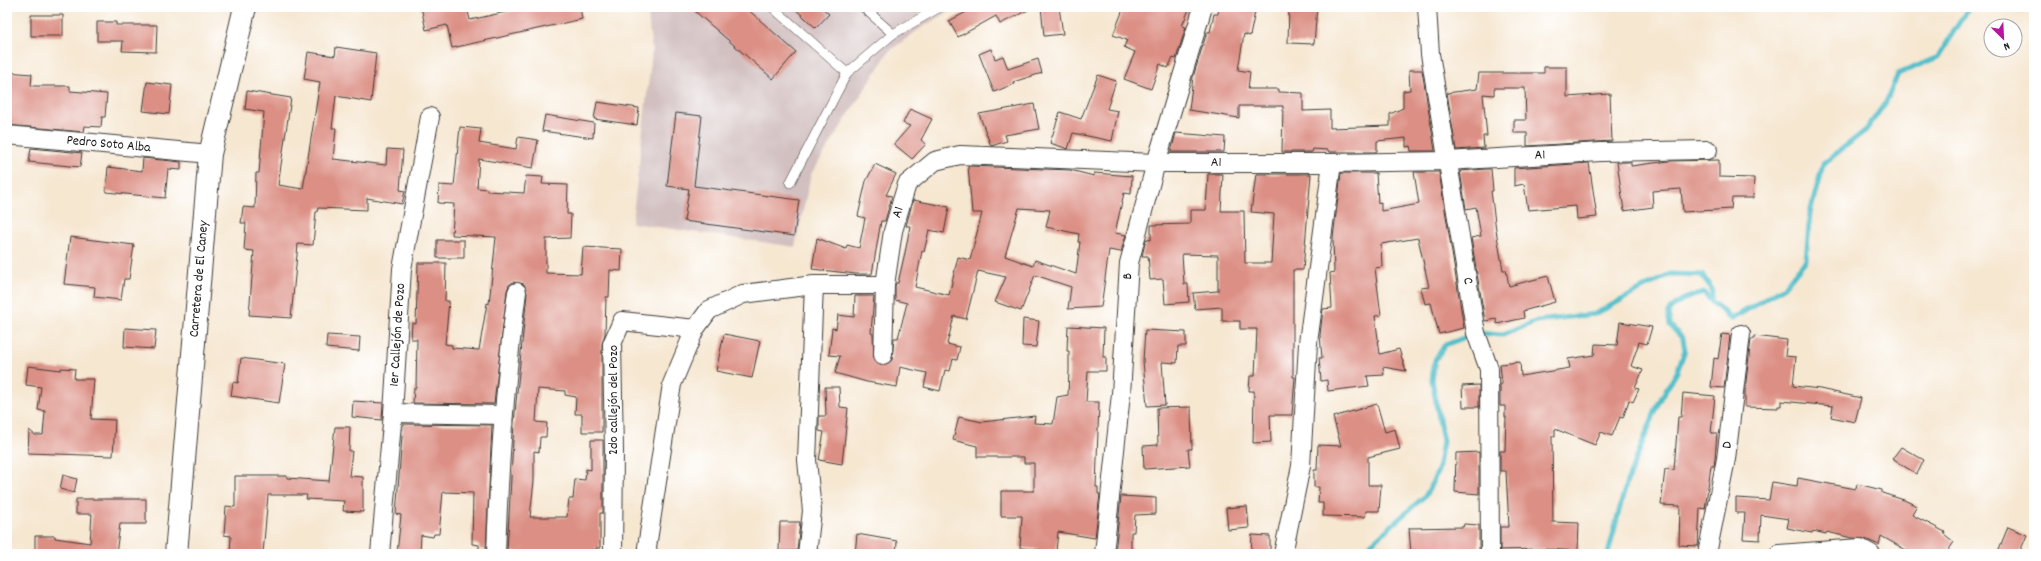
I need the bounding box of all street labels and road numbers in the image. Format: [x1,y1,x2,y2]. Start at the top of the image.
street label: Pedro Soto Alba [66,131,152,158]
street label: A1 [1534,145,1546,166]
street label: A1 [1211,153,1222,173]
street label: A1 [887,204,910,220]
street label: Carretera de El Caney [184,219,214,338]
street label: B [1118,272,1138,280]
street label: C [1457,276,1478,286]
street label: 1er Callejón de Pozo [385,282,411,387]
street label: 2do callejón del Pozo [604,345,624,455]
street label: D [1717,440,1738,450]

